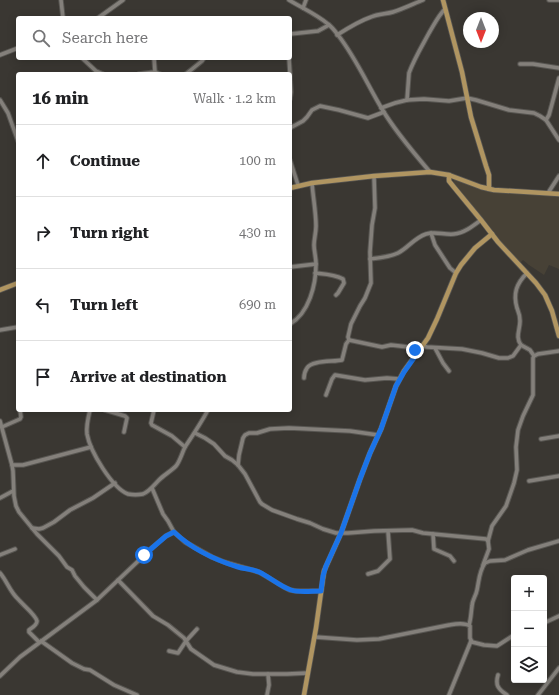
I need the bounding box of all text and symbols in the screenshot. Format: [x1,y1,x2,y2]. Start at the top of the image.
north arrow [463,12,499,48]
search box [16,16,292,60]
icon: search [30,27,52,49]
text: Search here [62,29,148,47]
text: 16 min [32,88,89,108]
text: Walk · 1.2 km [193,91,276,106]
icon: ahead [32,150,54,172]
text: Continue [70,152,140,170]
text: 100 m [239,153,276,168]
icon: right [32,222,54,244]
text: Turn right [70,224,149,242]
text: 430 m [239,225,276,240]
icon: left [32,294,54,316]
text: Turn left [70,296,138,314]
text: 690 m [239,297,276,312]
route end [406,341,424,359]
icon: arrive [32,366,54,388]
text: Arrive at destination [70,368,226,386]
route start [135,546,153,564]
map controls [511,575,547,683]
button: + [511,575,547,611]
button: − [511,611,547,647]
button: layers [511,647,547,683]

